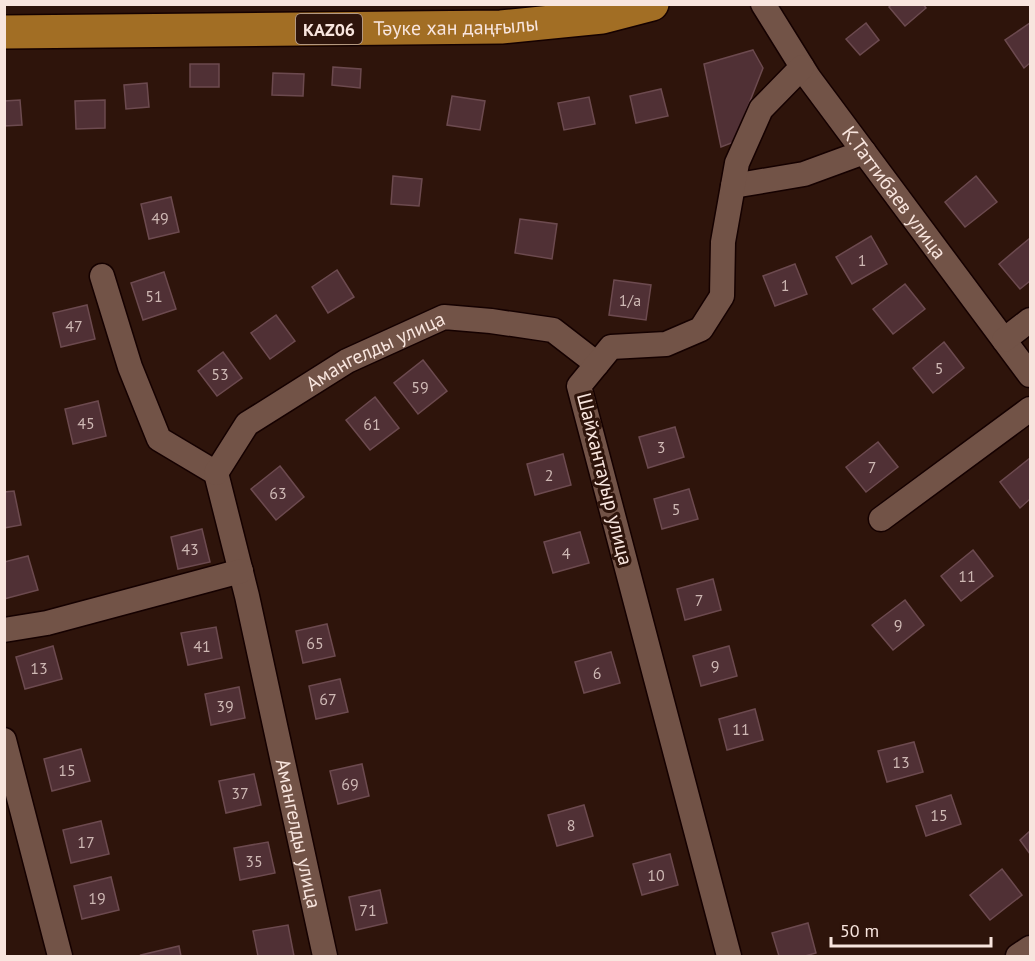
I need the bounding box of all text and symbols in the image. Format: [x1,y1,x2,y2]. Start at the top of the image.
street label: Тәуке хан даңғылы [373,10,540,41]
road number: KАZ06 [296,14,362,44]
street label: К.Таттибаев улица [836,121,952,264]
house number: 49 [151,208,169,228]
house number: 1 [858,250,866,270]
house number: 1 [781,275,789,295]
house number: 51 [145,286,163,306]
house number: 1/а [619,290,641,310]
street label: Амангелды улица [301,305,449,397]
house number: 47 [65,316,83,336]
house number: 5 [935,358,943,378]
house number: 53 [211,364,229,384]
house number: 59 [411,377,429,397]
street label: Шайхантауыр улица [571,390,639,568]
house number: 45 [77,413,95,433]
house number: 61 [363,414,381,434]
house number: 3 [657,437,665,457]
house number: 7 [868,457,876,477]
house number: 2 [545,465,553,485]
house number: 63 [269,483,287,503]
house number: 5 [672,499,680,519]
house number: 43 [181,539,199,559]
house number: 4 [562,543,571,563]
house number: 11 [958,566,976,586]
house number: 7 [695,590,703,610]
house number: 9 [894,615,902,635]
house number: 65 [306,633,324,653]
house number: 41 [193,636,211,656]
house number: 9 [711,656,719,676]
house number: 13 [30,658,48,678]
house number: 6 [593,663,601,683]
house number: 67 [319,689,337,709]
house number: 39 [216,696,234,716]
house number: 11 [732,719,750,739]
house number: 13 [892,752,910,772]
street label: Амангелды улица [270,756,327,911]
house number: 15 [58,760,76,780]
house number: 69 [341,774,359,794]
house number: 37 [231,783,249,803]
house number: 15 [930,805,948,825]
house number: 8 [567,815,575,835]
house number: 17 [77,832,95,852]
house number: 35 [245,851,263,871]
house number: 10 [647,865,665,885]
house number: 19 [88,888,106,908]
house number: 71 [359,900,377,920]
scale bar [831,910,992,948]
text: 50 m [840,919,879,942]

